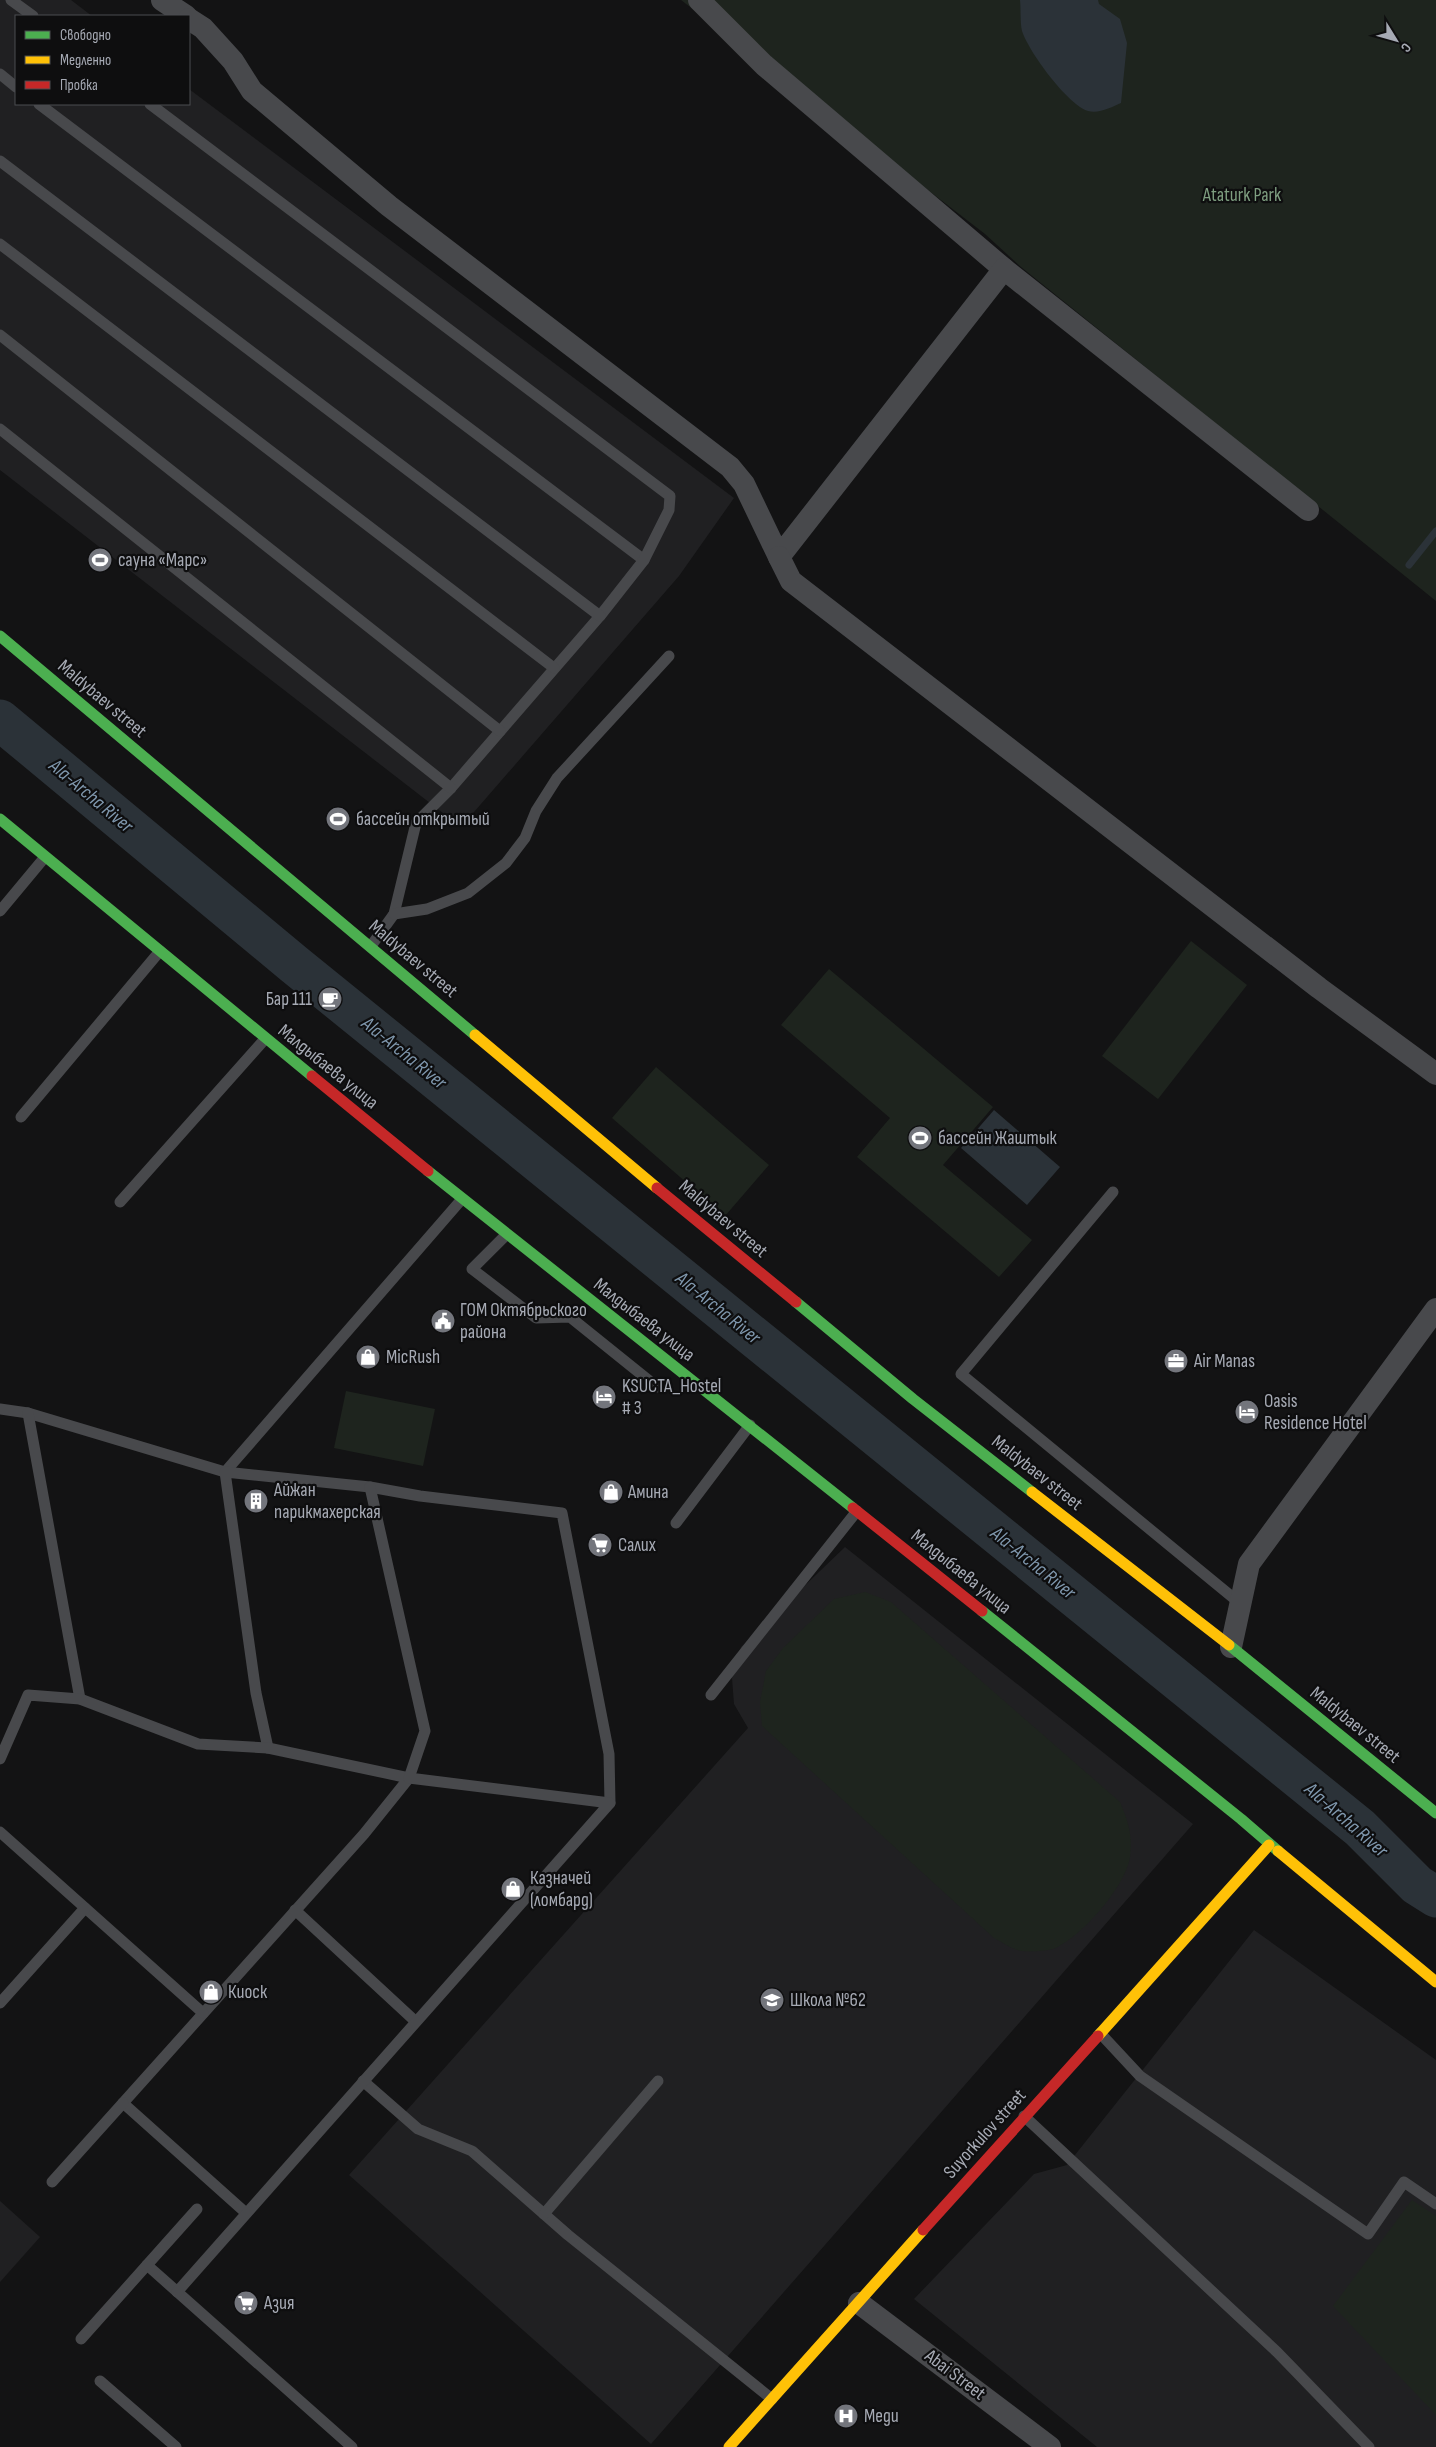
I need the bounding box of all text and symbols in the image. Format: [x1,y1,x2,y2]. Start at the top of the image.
legend [15,15,190,105]
north arrow [1371,15,1421,65]
text: Свободно [60,26,111,45]
text: С [1397,40,1415,56]
text: Медленно [60,51,111,70]
text: Пробка [60,76,98,95]
park label: Ataturk Park [1202,184,1282,207]
sports icon: сауна «Марс» [87,547,113,573]
place label: сауна «Марс» [118,549,207,572]
street label: Maldybaev street [53,655,151,743]
water label: Ala-Archa River [43,753,139,839]
sports icon: бассейн открытый [325,806,351,832]
place label: бассейн открытый [356,808,490,831]
street label: Maldybaev street [364,915,462,1003]
cafe icon: Бар 111 [317,986,343,1012]
place label: Бар 111 [266,988,312,1011]
water label: Ala-Archa River [356,1011,452,1095]
street label: Малдыбаева улица [273,1020,383,1114]
sports icon: бассейн Жаштык [907,1125,933,1151]
place label: бассейн Жаштык [938,1127,1058,1150]
street label: Maldybaev street [674,1175,772,1263]
water label: Ala-Archa River [670,1266,766,1350]
street label: Малдыбаева улица [589,1273,699,1367]
place label: ГОМ Октябрьского района [460,1299,587,1344]
public building icon: ГОМ Октябрьского района [430,1308,456,1334]
shop icon: MicRush [355,1344,381,1370]
place label: MicRush [386,1346,440,1369]
office icon: Air Manas [1163,1348,1189,1374]
place label: Air Manas [1193,1350,1255,1373]
place label: KSUCTA_Hostel # 3 [622,1375,721,1420]
hotel icon: KSUCTA_Hostel # 3 [591,1384,617,1410]
place label: Oasis Residence Hotel [1264,1390,1367,1435]
hotel icon: Oasis Residence Hotel [1234,1399,1260,1425]
street label: Maldybaev street [987,1430,1087,1516]
place label: Айжан парикмахерская [273,1479,381,1524]
shop icon: Амина [598,1479,624,1505]
place label: Амина [627,1481,669,1504]
building icon: Айжан парикмахерская [243,1488,269,1514]
water label: Ala-Archa River [985,1521,1081,1605]
street label: Малдыбаева улица [906,1525,1016,1619]
supermarket icon: Салих [587,1532,613,1558]
place label: Салих [618,1534,656,1557]
street label: Maldybaev street [1305,1682,1405,1768]
water label: Ala-Archa River [1299,1777,1393,1863]
place label: Казначей (ломбард) [530,1867,593,1912]
shop icon: Казначей (ломбард) [500,1876,526,1902]
shop icon: Киоск [198,1979,224,2005]
place label: Киоск [228,1981,268,2004]
school or university icon: Школа №62 [759,1987,785,2013]
place label: Школа №62 [790,1989,866,2012]
street label: Suyorkulov street [939,2084,1031,2183]
supermarket icon: Азия [233,2290,259,2316]
place label: Азия [263,2292,294,2315]
street label: Abai Street [919,2344,990,2405]
hospital icon: Меди [833,2403,859,2429]
place label: Меди [864,2405,899,2428]

